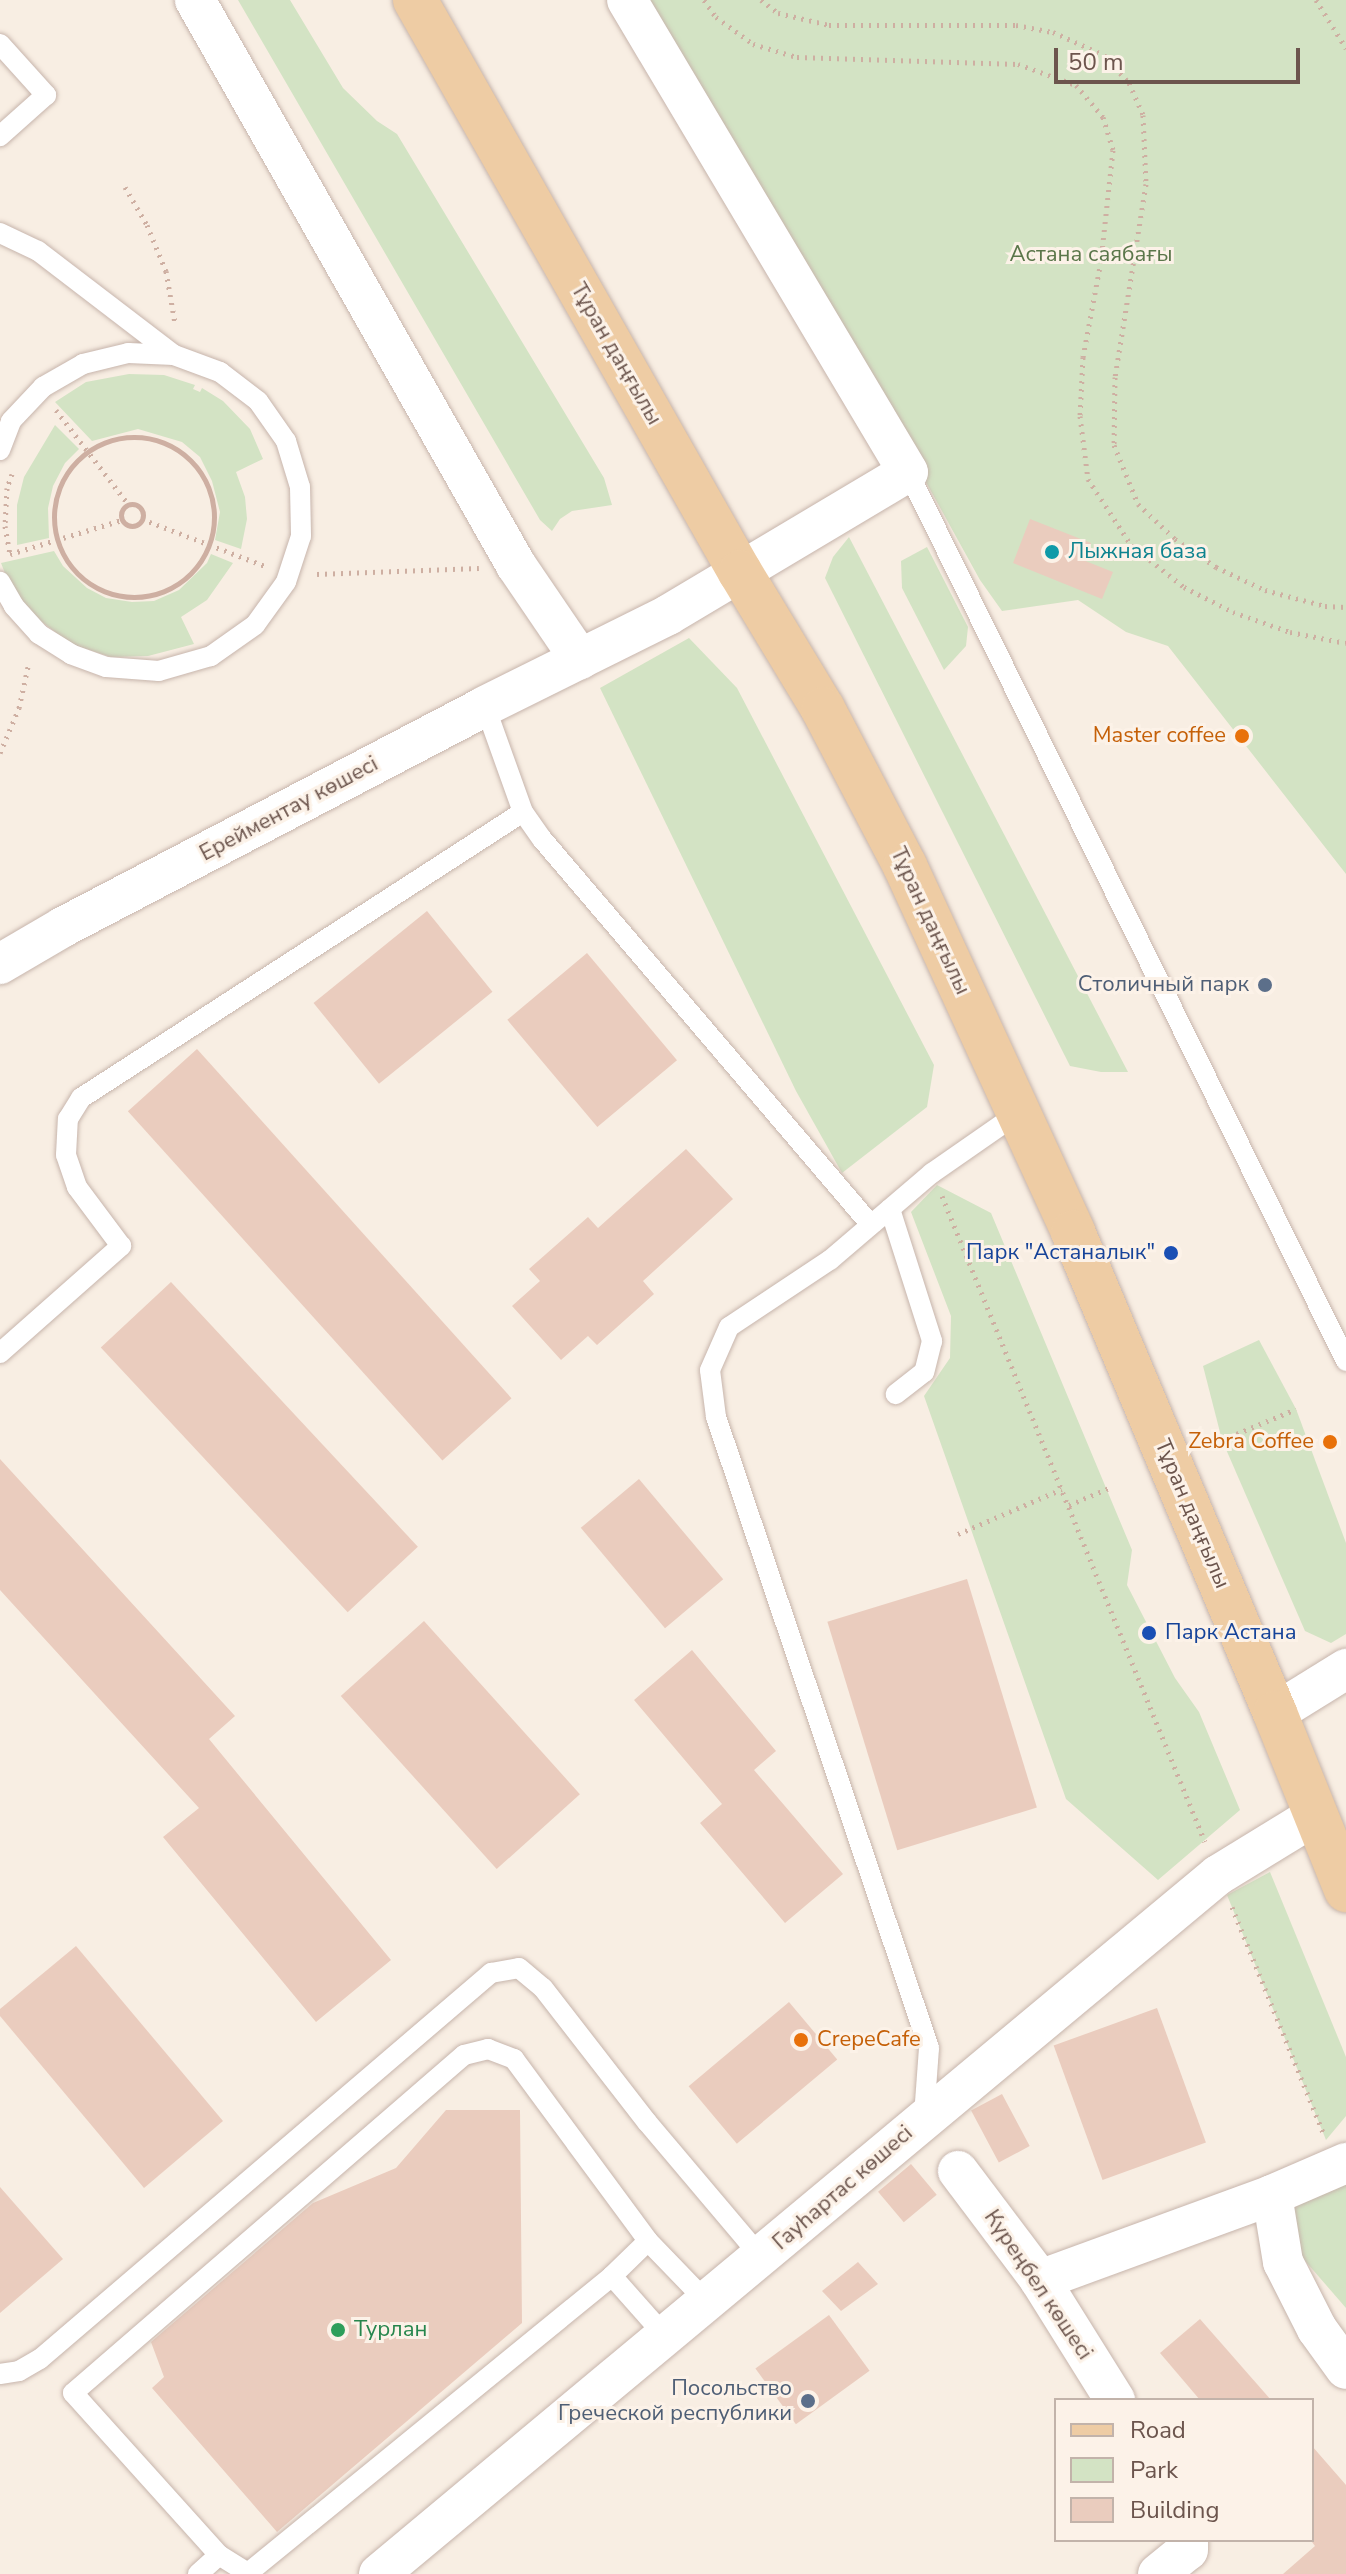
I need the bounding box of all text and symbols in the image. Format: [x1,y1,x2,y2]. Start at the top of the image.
scale bar [1058,32,1304,82]
text: 50 m [1068,46,1124,78]
park label: Астана саябағы [1010,242,1172,268]
street label: Тұран даңғылы [565,278,667,430]
place label: Лыжная база [1068,539,1207,565]
marker: Лыжная база [1043,543,1061,561]
place label: Master coffee [1093,723,1226,749]
marker: Master coffee [1233,727,1251,745]
street label: Ерейментау көшесі [195,751,383,867]
street label: Тұран даңғылы [884,843,976,999]
place label: Столичный парк [1078,972,1249,998]
marker: Столичный парк [1256,976,1274,994]
place label: Парк "Астаналык" [966,1240,1155,1266]
marker: Парк "Астаналык" [1162,1244,1180,1262]
place label: Zebra Coffee [1188,1429,1314,1455]
marker: Zebra Coffee [1321,1433,1339,1451]
street label: Тұран даңғылы [1149,1435,1235,1593]
place label: Парк Астана [1165,1620,1297,1646]
marker: Парк Астана [1140,1624,1158,1642]
place label: CrepeCafe [817,2027,921,2053]
marker: CrepeCafe [792,2031,810,2049]
street label: Гауhартас көшесі [768,2120,918,2256]
street label: Күреңбел көшесі [978,2205,1098,2365]
place label: Турлан [354,2317,427,2343]
marker: Турлан [329,2321,347,2339]
place label: Посольство Греческой республики [558,2375,792,2426]
marker: Посольство Греческой республики [799,2392,817,2410]
legend [1054,2398,1314,2542]
text: Road [1130,2414,1186,2446]
text: Park [1130,2454,1178,2486]
text: Building [1130,2494,1220,2526]

